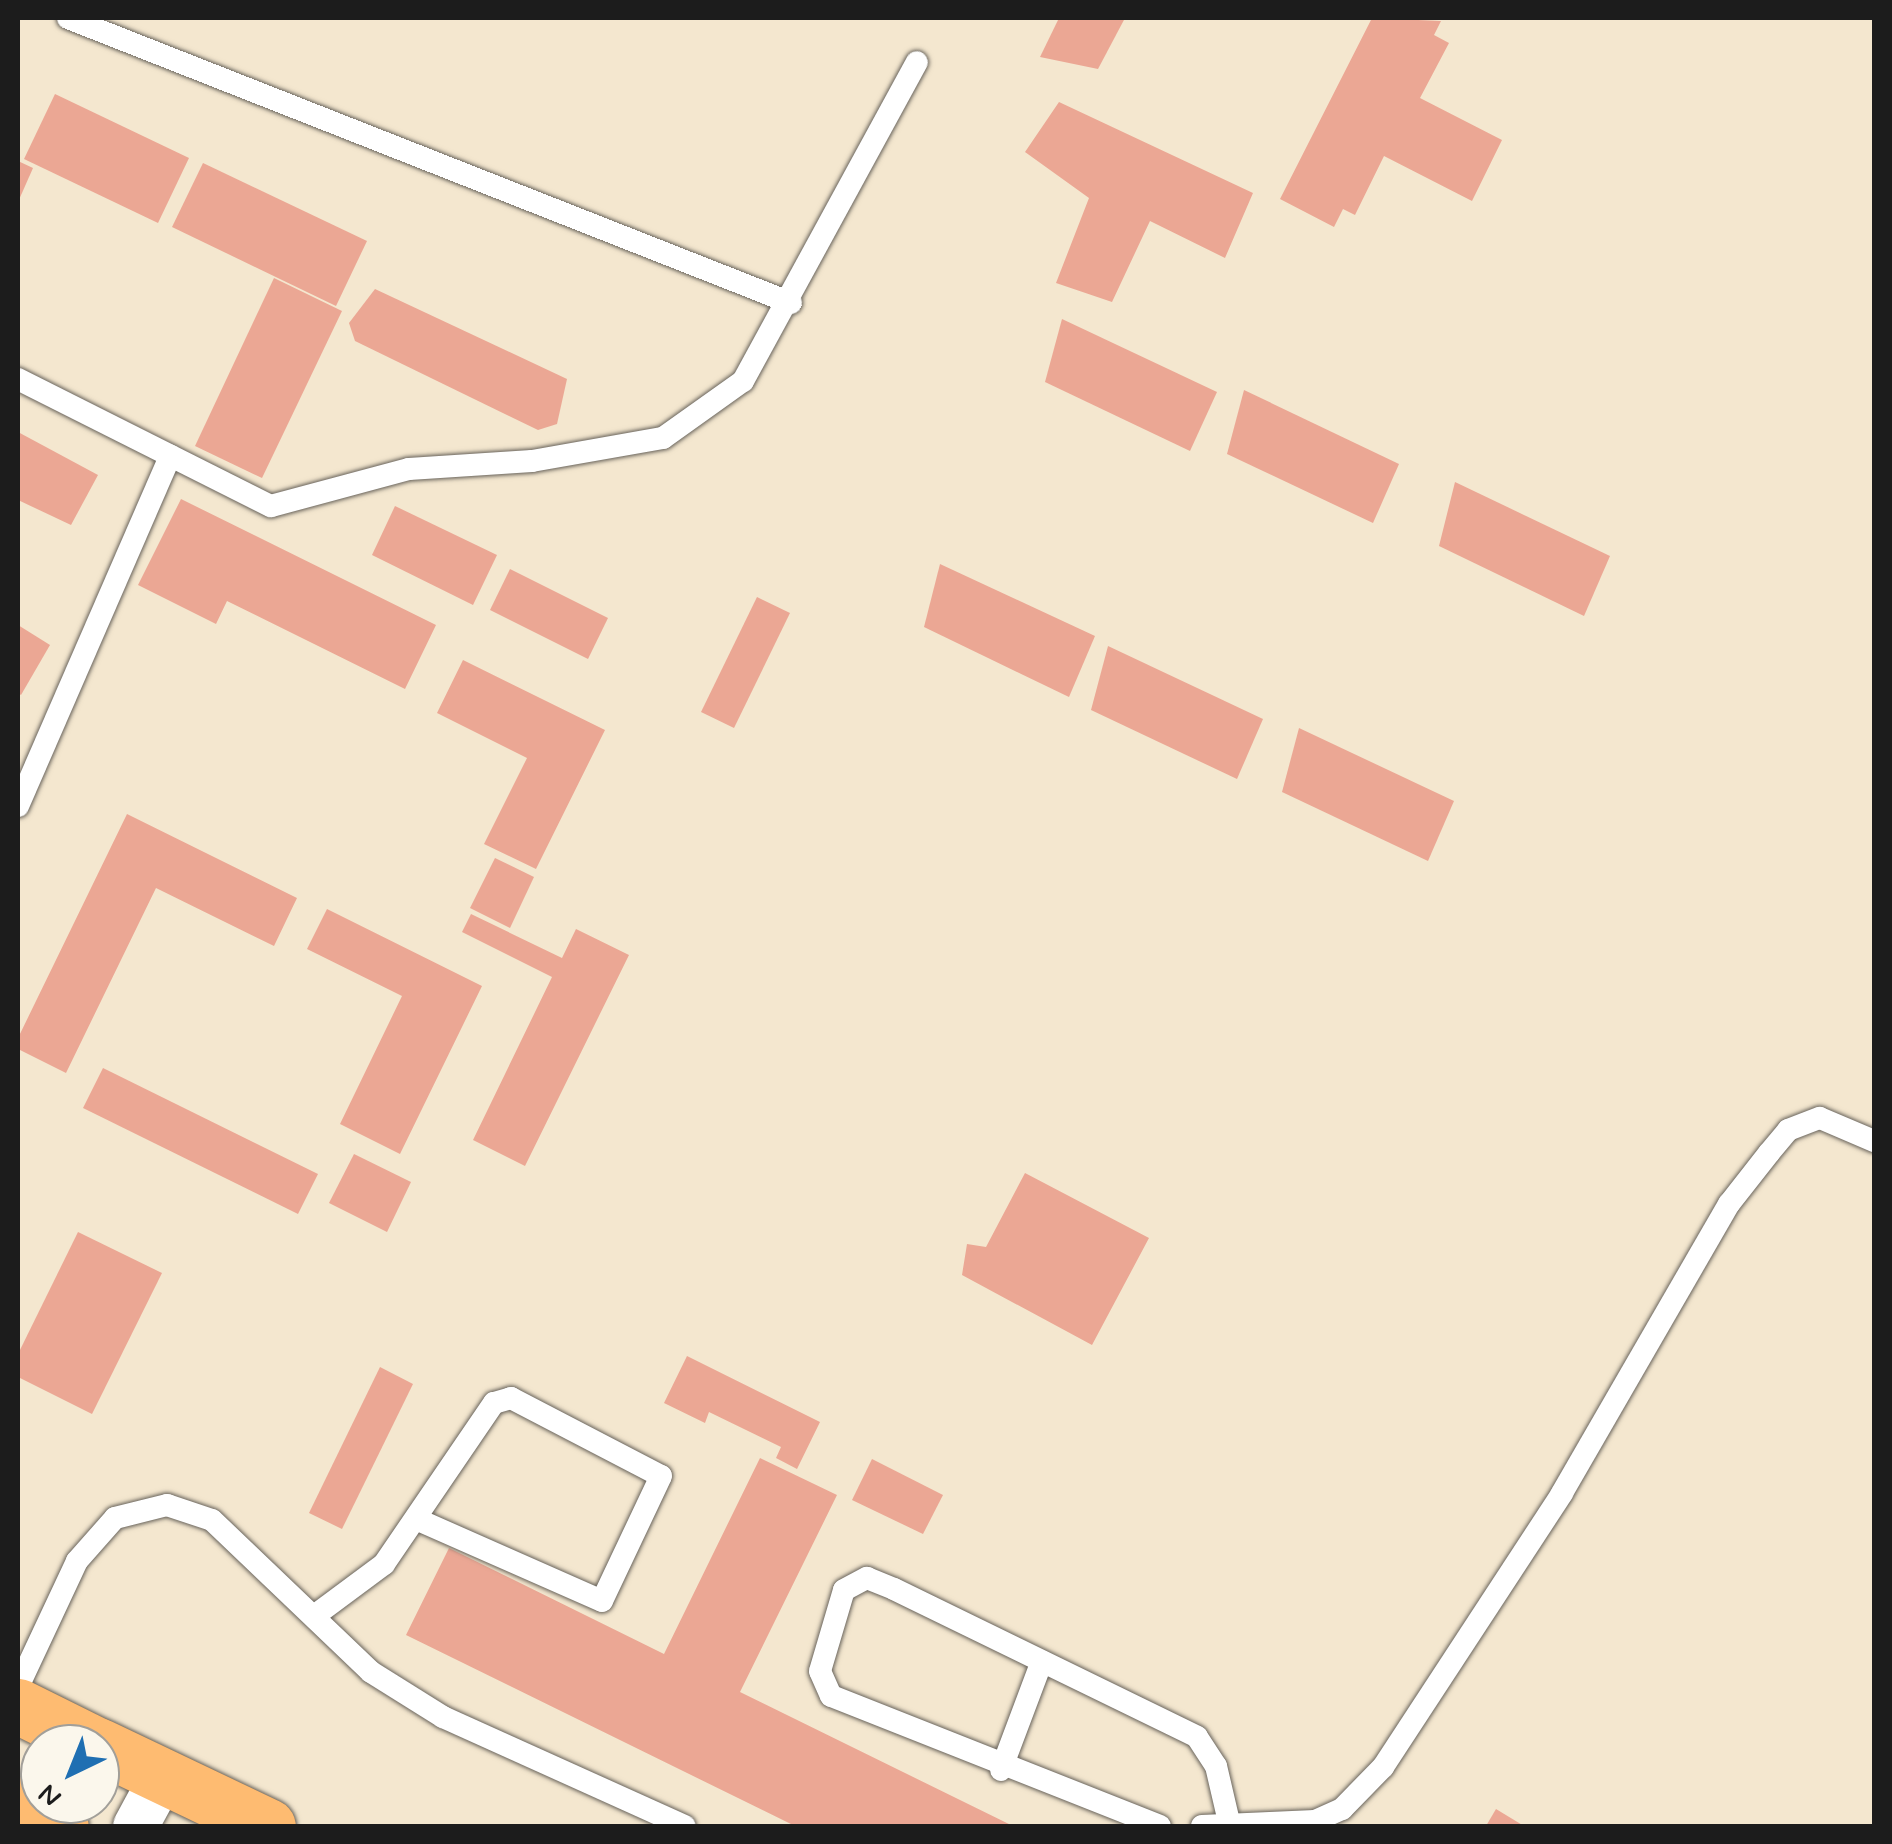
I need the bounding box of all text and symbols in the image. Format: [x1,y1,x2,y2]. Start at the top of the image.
north arrow [20,1724,120,1824]
text: N [31,1775,70,1815]

